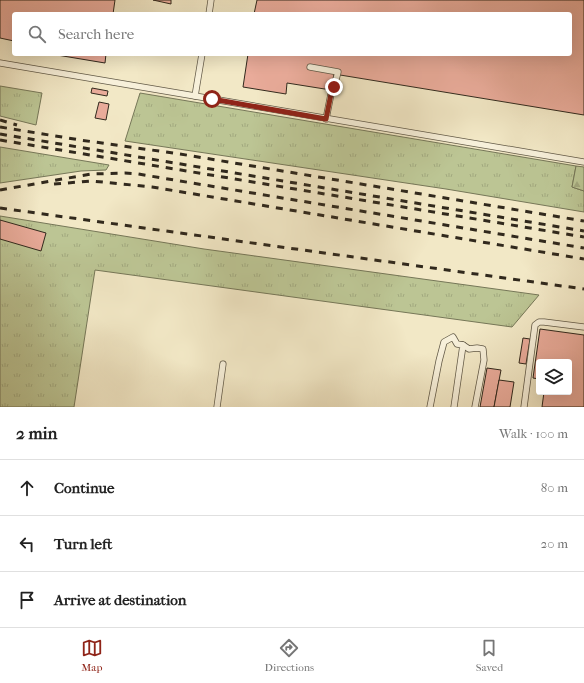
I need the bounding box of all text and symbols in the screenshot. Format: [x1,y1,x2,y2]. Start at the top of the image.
search box [12,12,572,56]
icon: search [26,23,48,45]
text: Search here [58,25,134,43]
route end [325,78,343,96]
route start [203,90,221,108]
map controls [536,359,572,395]
button: layers [536,359,572,395]
text: 2 min [16,423,57,443]
text: Walk · 100 m [499,426,568,441]
icon: ahead [16,477,38,499]
text: Continue [54,479,114,497]
text: 80 m [541,480,568,495]
icon: left [16,533,38,555]
text: Turn left [54,535,112,553]
text: 20 m [541,536,568,551]
icon: arrive [16,589,38,611]
text: Arrive at destination [54,591,186,609]
tab: Map [81,637,103,674]
tab: Directions [265,637,314,674]
tab: Saved [476,637,503,674]

